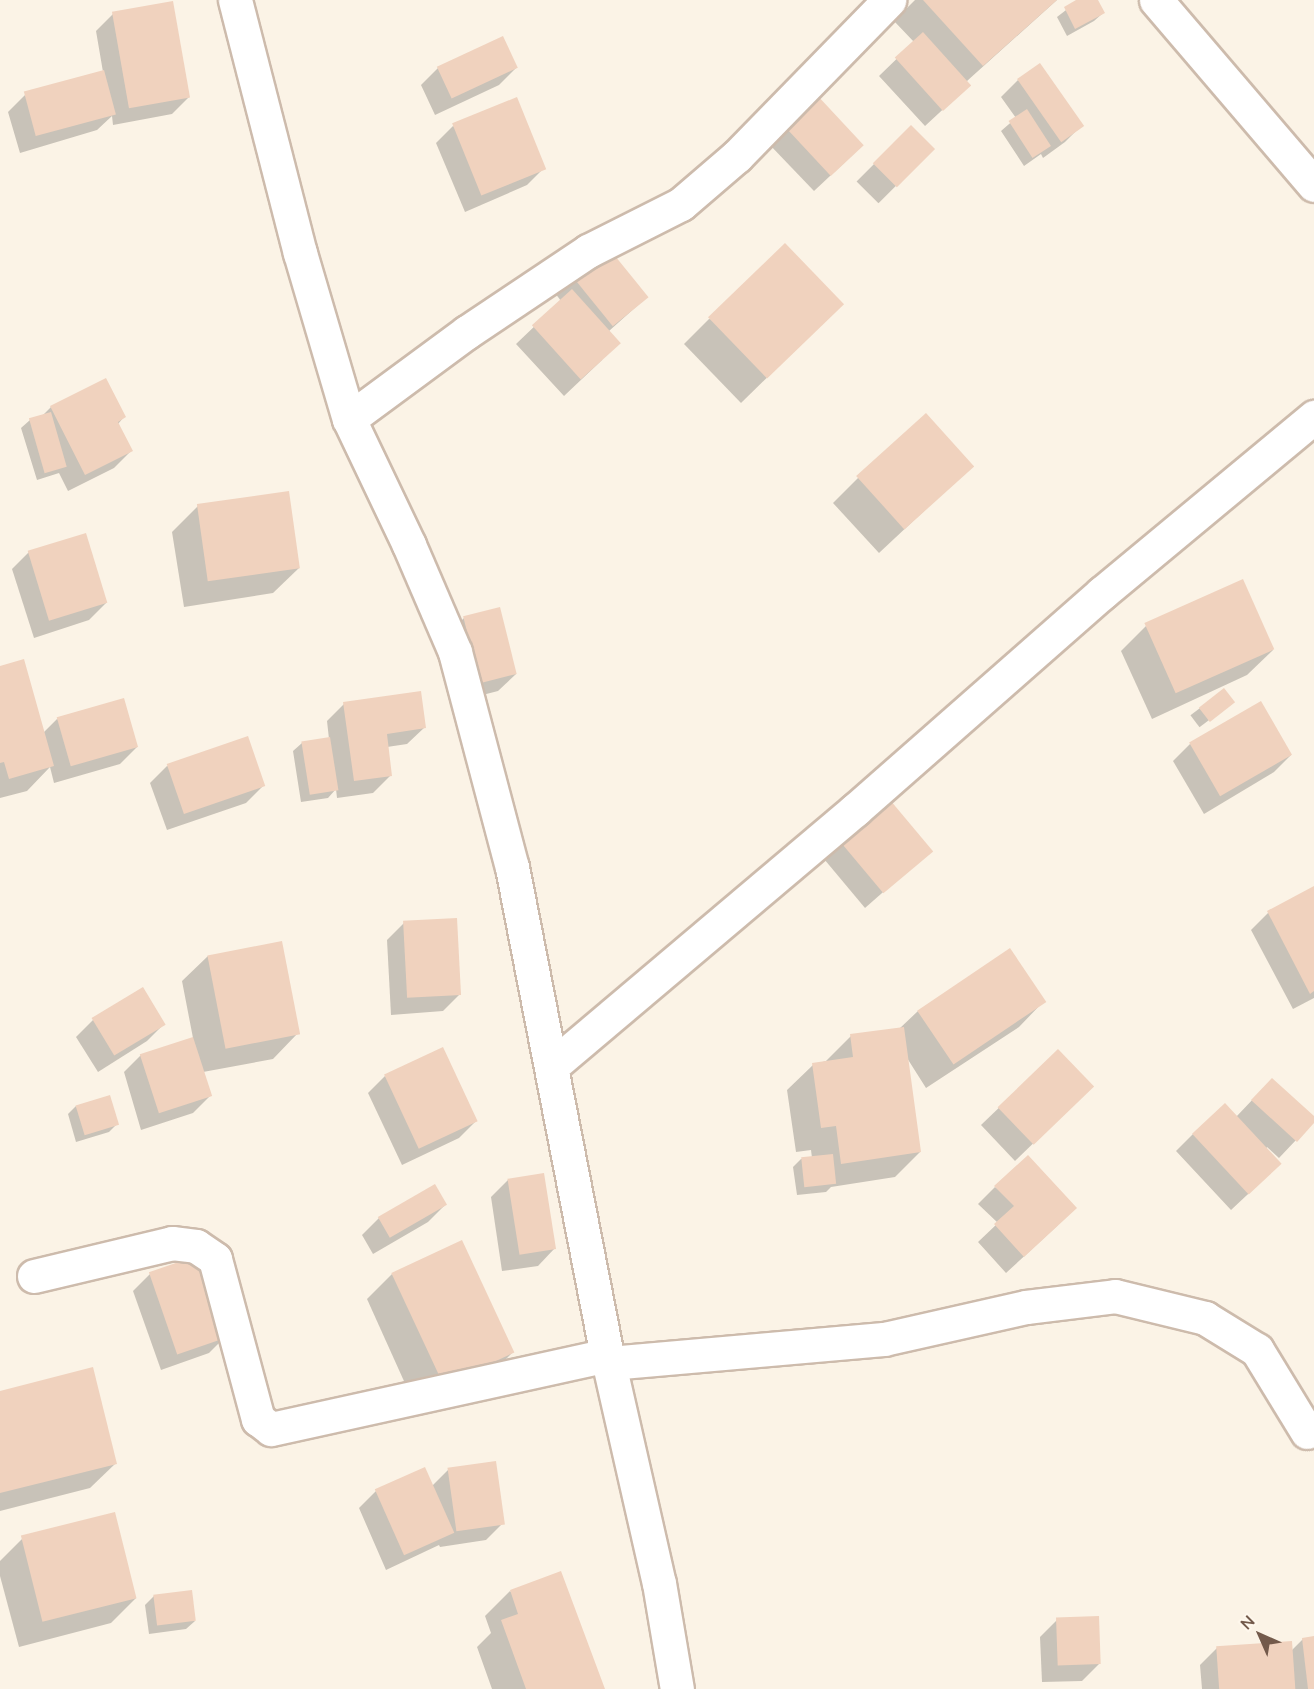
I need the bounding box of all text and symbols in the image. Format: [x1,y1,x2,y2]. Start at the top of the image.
north arrow [1230,1605,1290,1665]
text: N [1236,1611,1259,1634]

